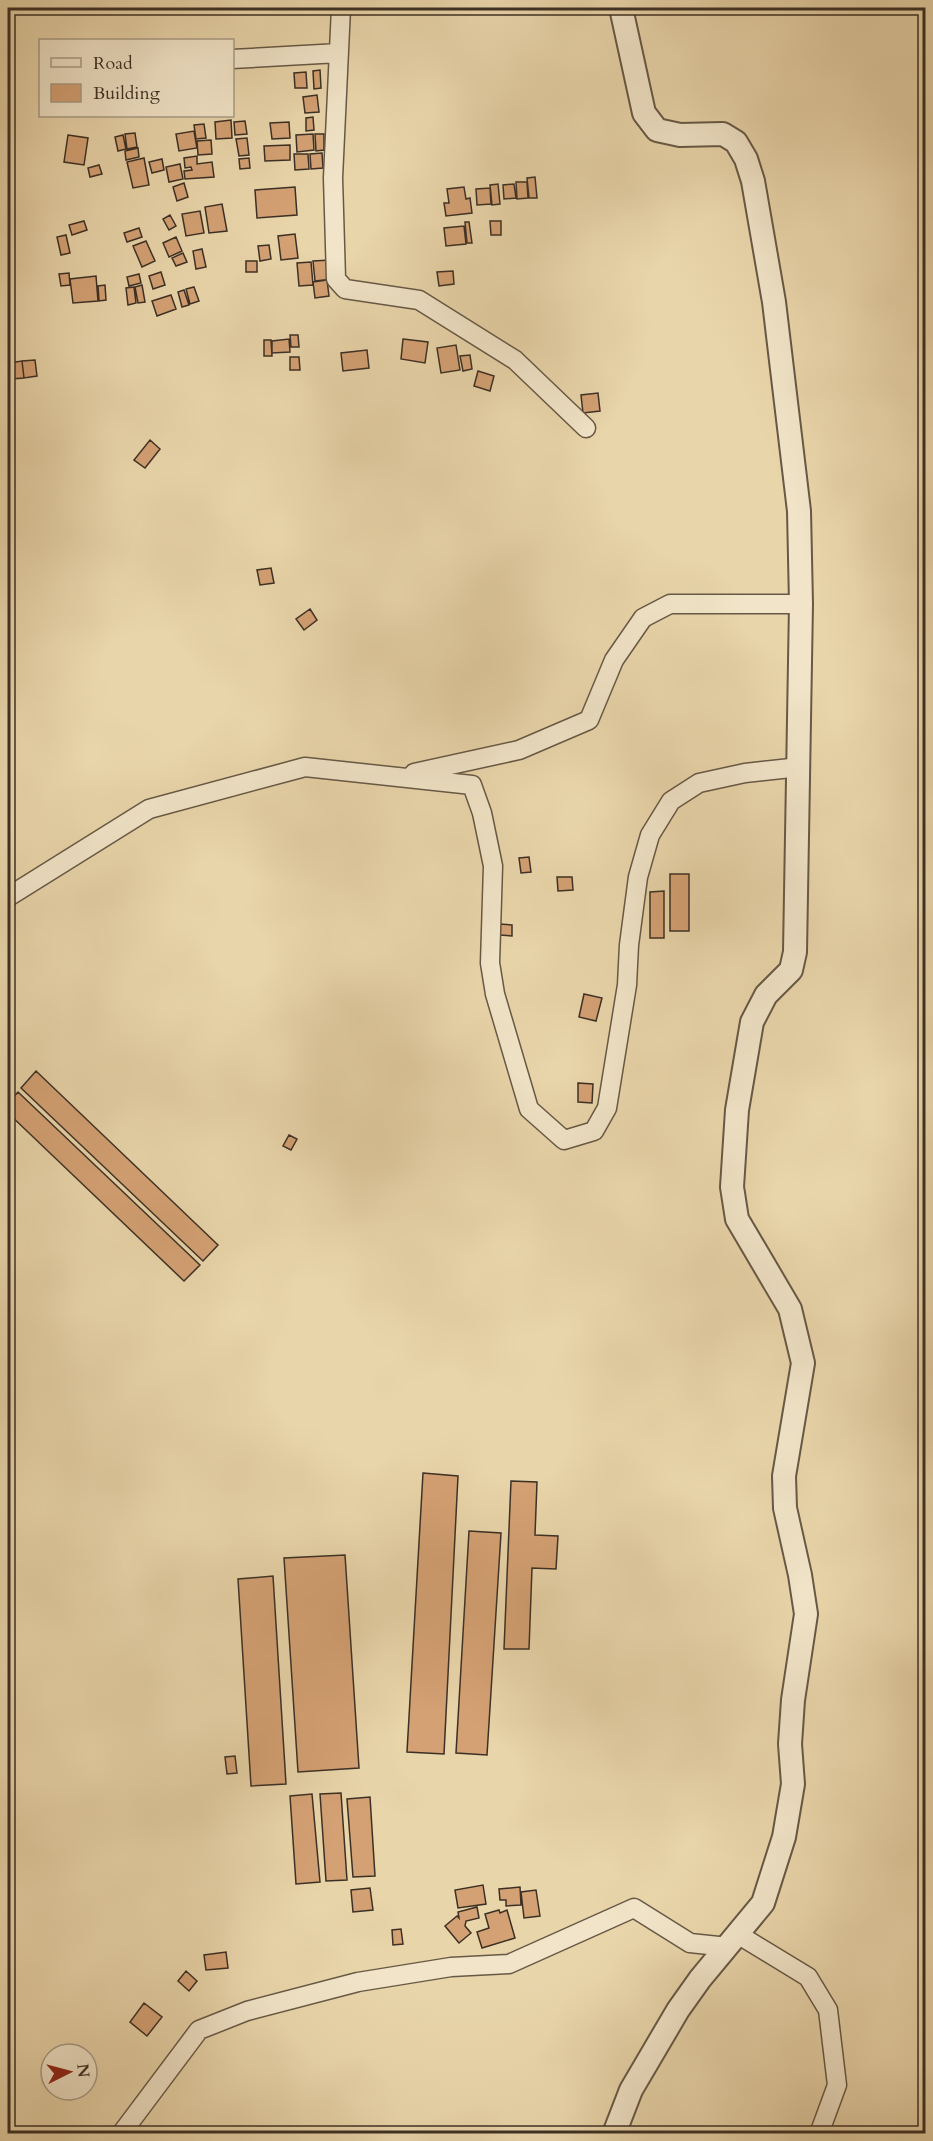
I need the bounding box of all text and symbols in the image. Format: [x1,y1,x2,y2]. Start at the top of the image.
legend [39,39,234,117]
text: Road [93,51,133,76]
text: Building [93,81,161,106]
north arrow [39,2042,99,2102]
text: N [71,2062,95,2079]

